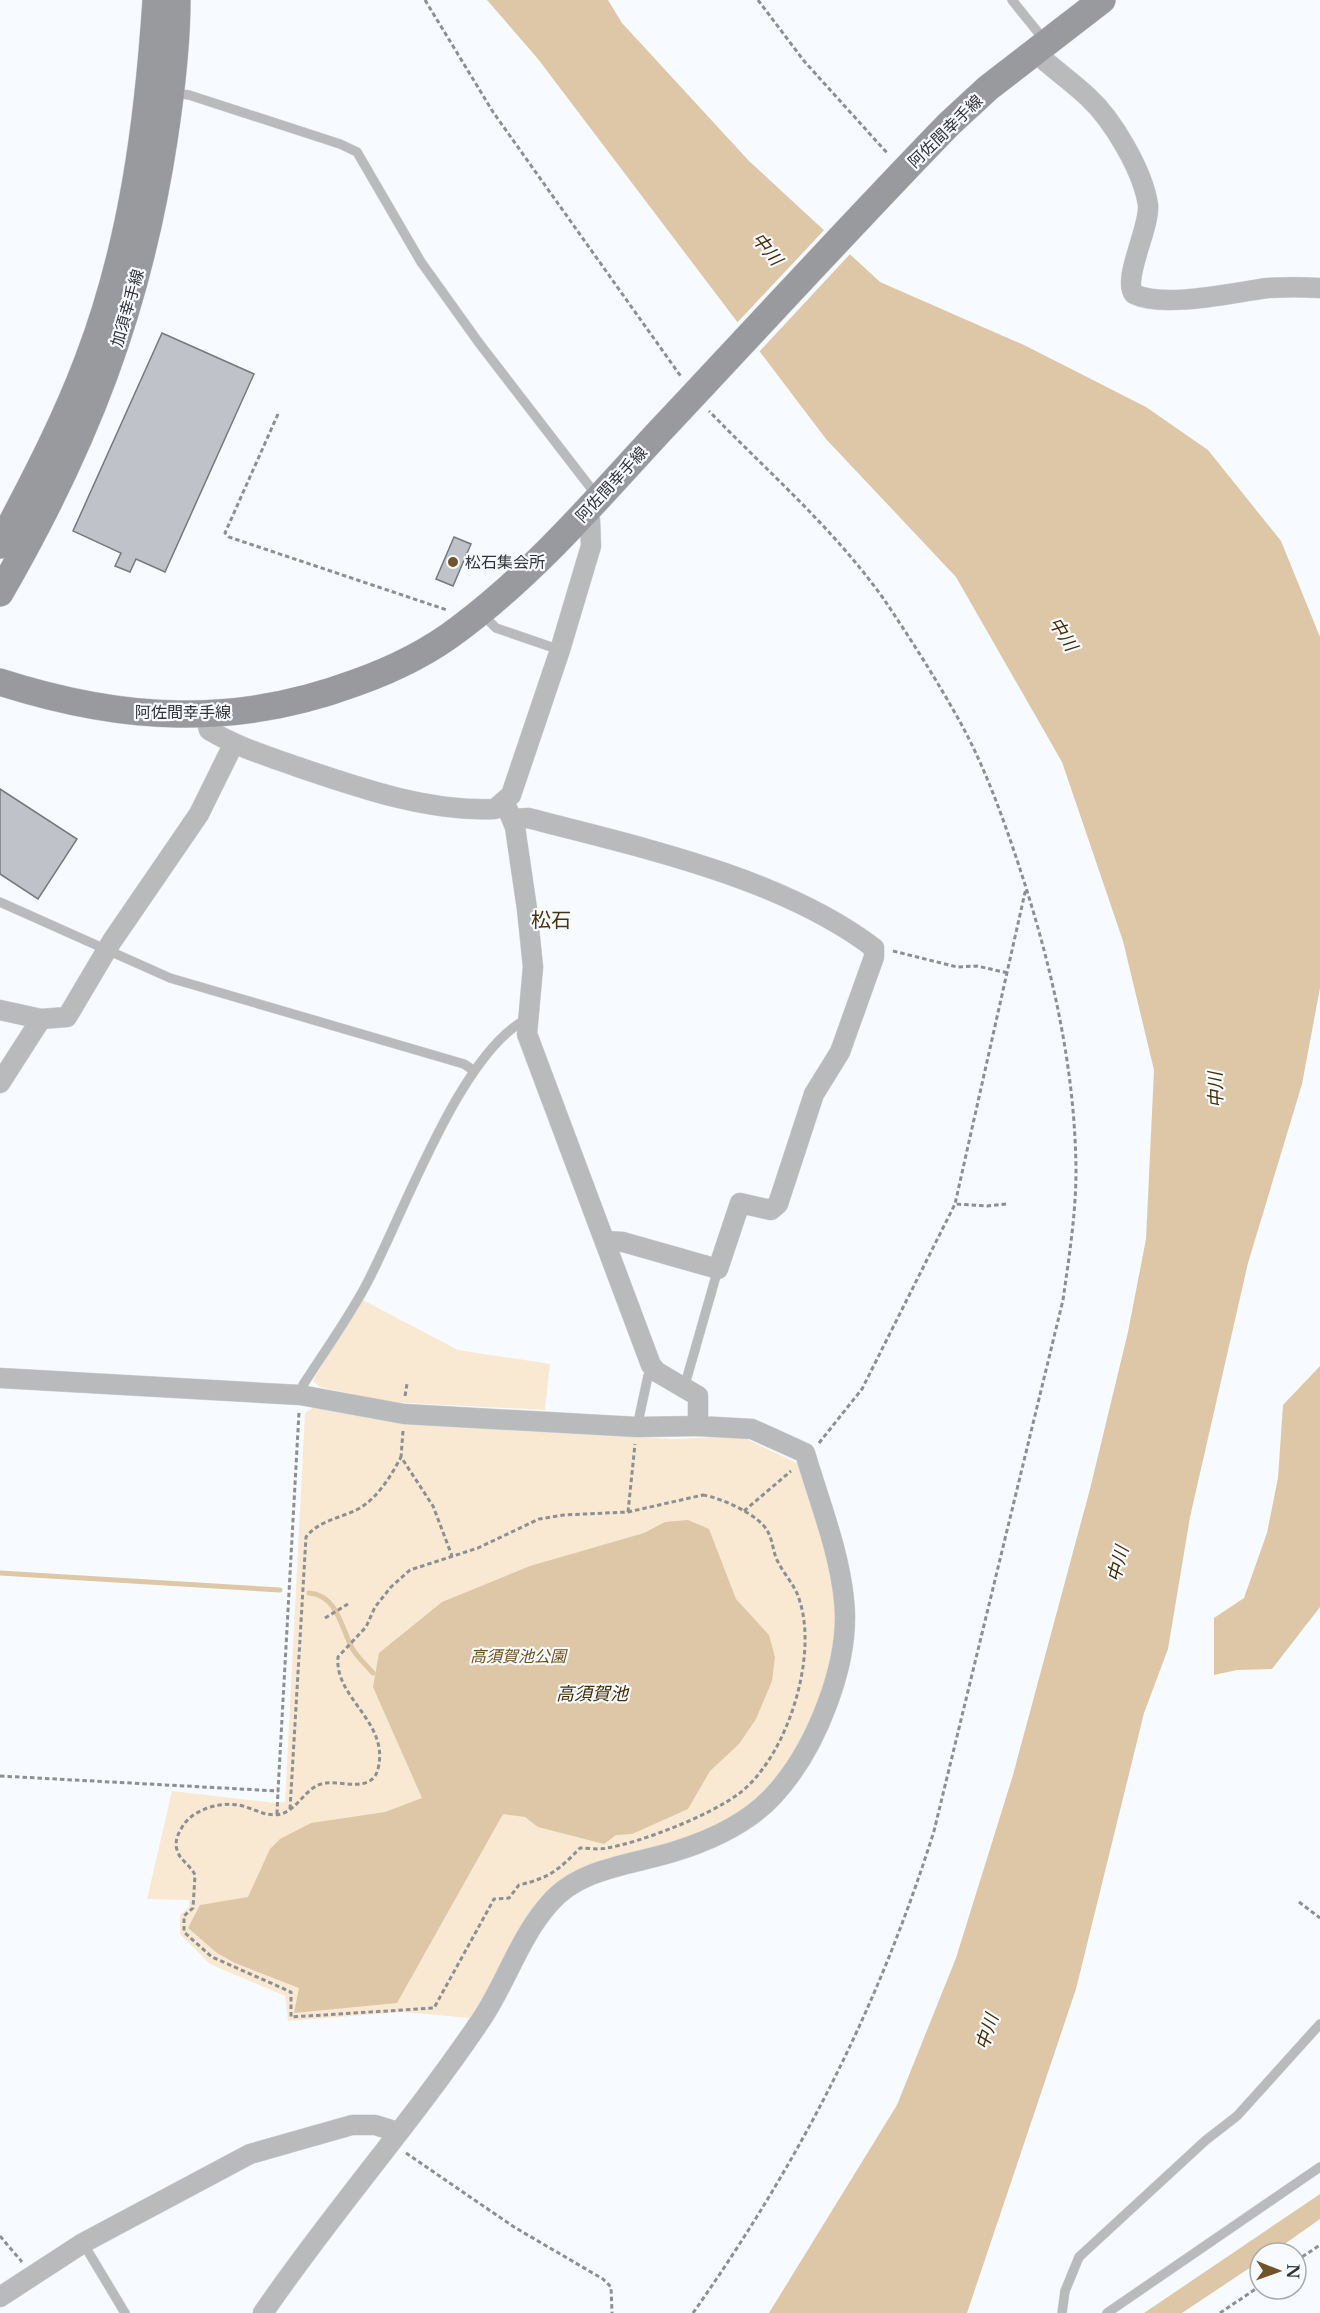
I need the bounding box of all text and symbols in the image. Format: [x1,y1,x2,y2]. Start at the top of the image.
street label: 阿佐間幸手線 [904,90,986,172]
water label: 中川 [747,228,788,271]
street label: 加須幸手線 [106,267,148,349]
street label: 阿佐間幸手線 [571,442,651,526]
place label: 松石集会所 [465,552,545,572]
marker: 松石集会所 [446,555,460,569]
water label: 中川 [1044,613,1083,657]
street label: 阿佐間幸手線 [135,702,231,722]
district label: 松石 [531,908,571,932]
water label: 中川 [1204,1070,1228,1108]
water label: 中川 [1103,1542,1134,1584]
park label: 高須賀池公園 [470,1646,568,1666]
water label: 高須賀池 [556,1683,630,1705]
water label: 中川 [971,2010,1004,2053]
north arrow [1248,2241,1308,2301]
text: N [1283,2264,1303,2279]

